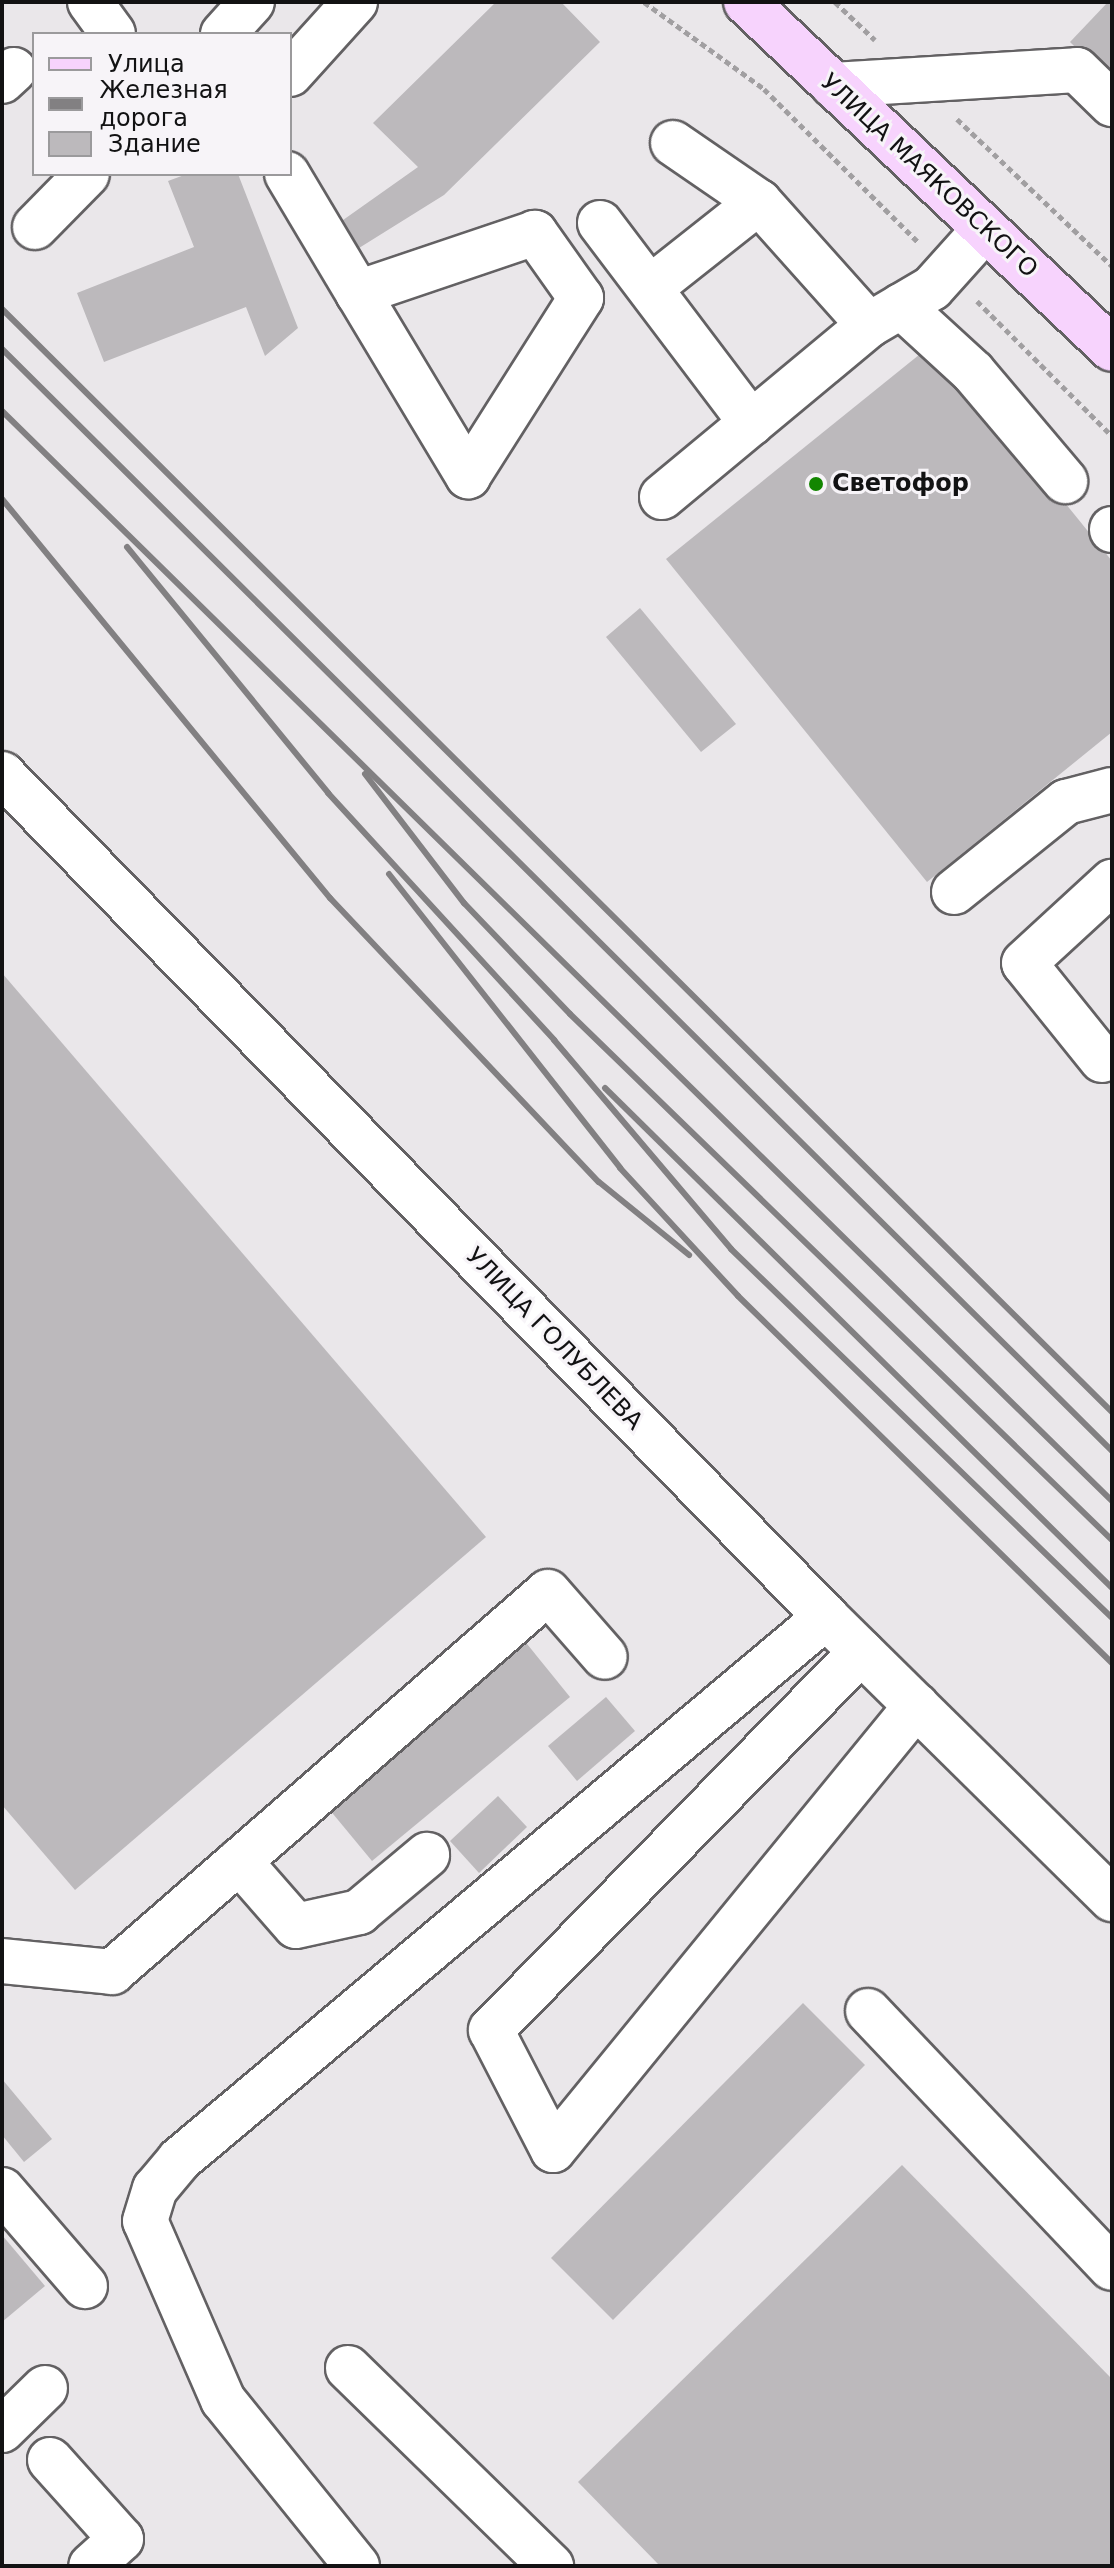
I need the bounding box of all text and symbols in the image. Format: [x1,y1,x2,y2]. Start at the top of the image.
legend [32,32,292,176]
text: Улица [108,50,185,78]
street label: УЛИЦА МАЯКОВСКОГО [815,68,1043,284]
text: Железная дорога [99,76,228,132]
text: Здание [108,130,201,158]
place label: Светофор [832,470,969,498]
marker: Светофор [807,475,825,493]
street label: УЛИЦА ГОЛУБЛЕВА [460,1242,648,1436]

